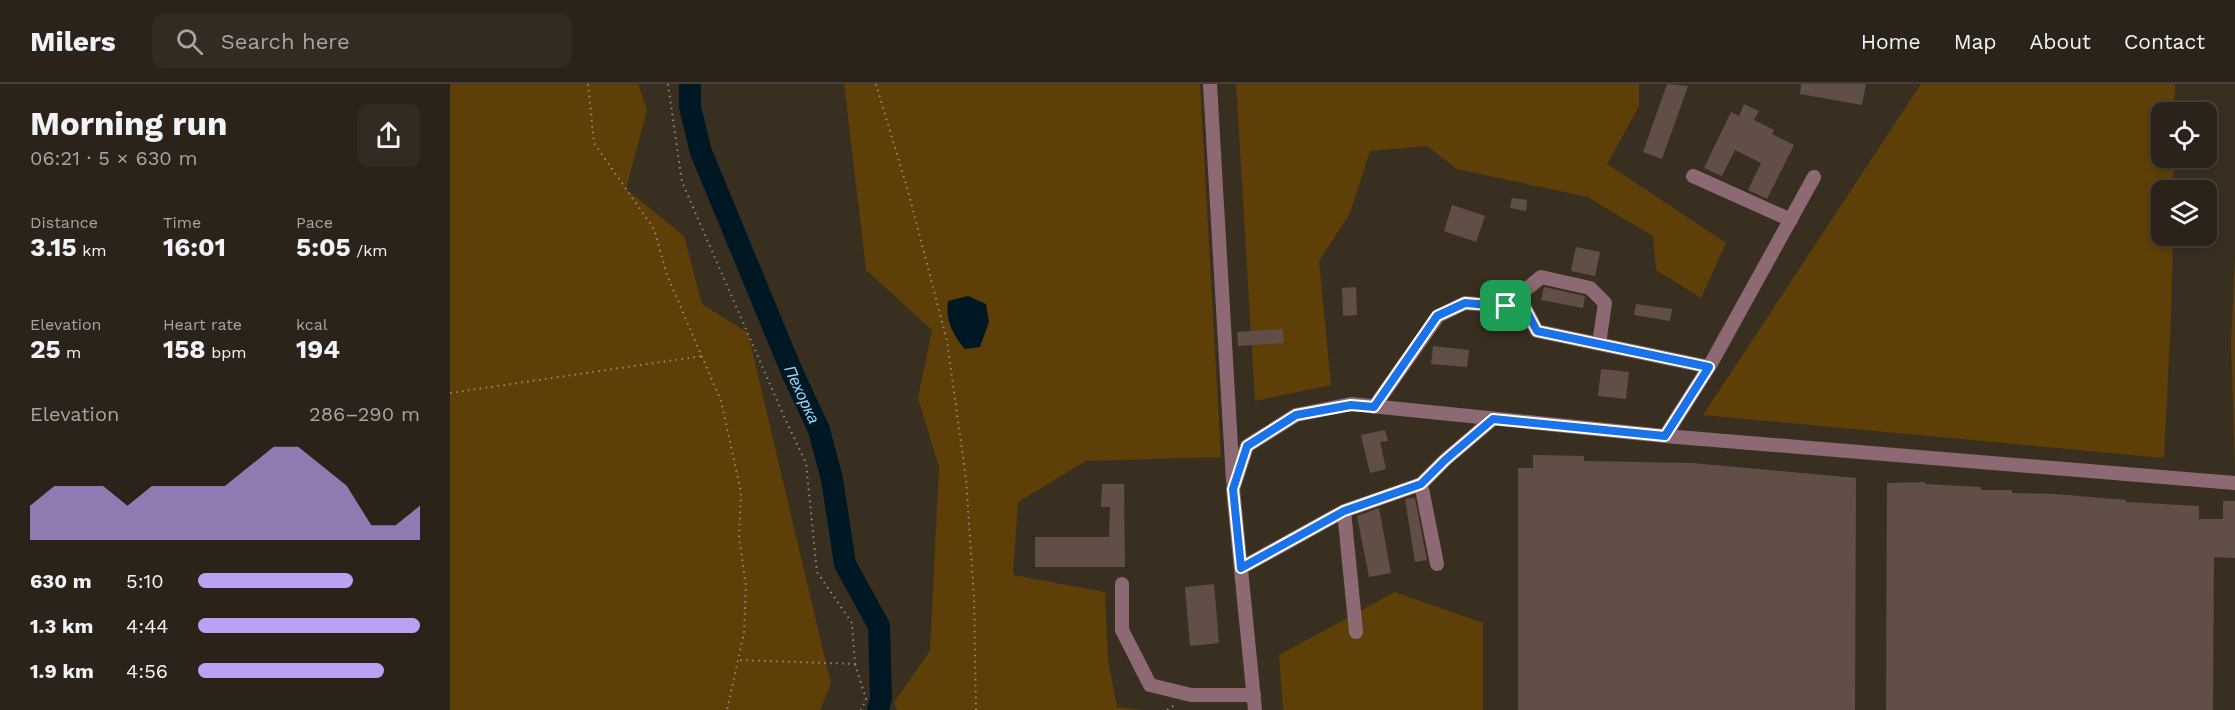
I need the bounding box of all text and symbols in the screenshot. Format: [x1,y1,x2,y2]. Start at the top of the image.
search box [152,14,572,68]
text: Milers [30,25,116,58]
icon: search [173,25,206,58]
text: Search here [221,29,350,54]
text: Home [1861,29,1921,54]
text: Map [1954,29,1997,54]
text: About [2030,29,2091,54]
text: Contact [2124,29,2205,54]
map controls [2151,102,2217,246]
button: locate [2151,102,2217,168]
text: Morning run [30,104,227,143]
button: share [357,104,420,167]
text: 06:21 · 5 × 630 m [30,146,198,170]
button: layers [2151,180,2217,246]
text: Distance [30,213,98,232]
text: Time [163,213,201,232]
text: Pace [296,213,333,232]
text: 3.15 [30,232,77,262]
text: 16:01 [163,232,226,262]
text: 5:05 [296,232,351,262]
text: km [77,241,106,260]
text: /km [351,241,388,260]
pin [1480,280,1531,331]
icon: arrive [1489,289,1522,322]
text: Elevation [30,315,101,334]
text: Heart rate [163,315,242,334]
text: kcal [296,315,328,334]
text: 25 [30,334,61,364]
text: 158 [163,334,206,364]
text: 194 [296,334,340,364]
text: m [61,343,81,362]
text: bpm [206,343,246,362]
water label: Пехорка [780,363,824,427]
text: Elevation [30,402,119,426]
text: 286–290 m [309,402,420,426]
text: 630 m [30,569,92,593]
text: 5:10 [126,569,164,593]
text: 1.3 km [30,614,93,638]
text: 4:44 [126,614,169,638]
text: 1.9 km [30,659,94,683]
text: 4:56 [126,659,168,683]

